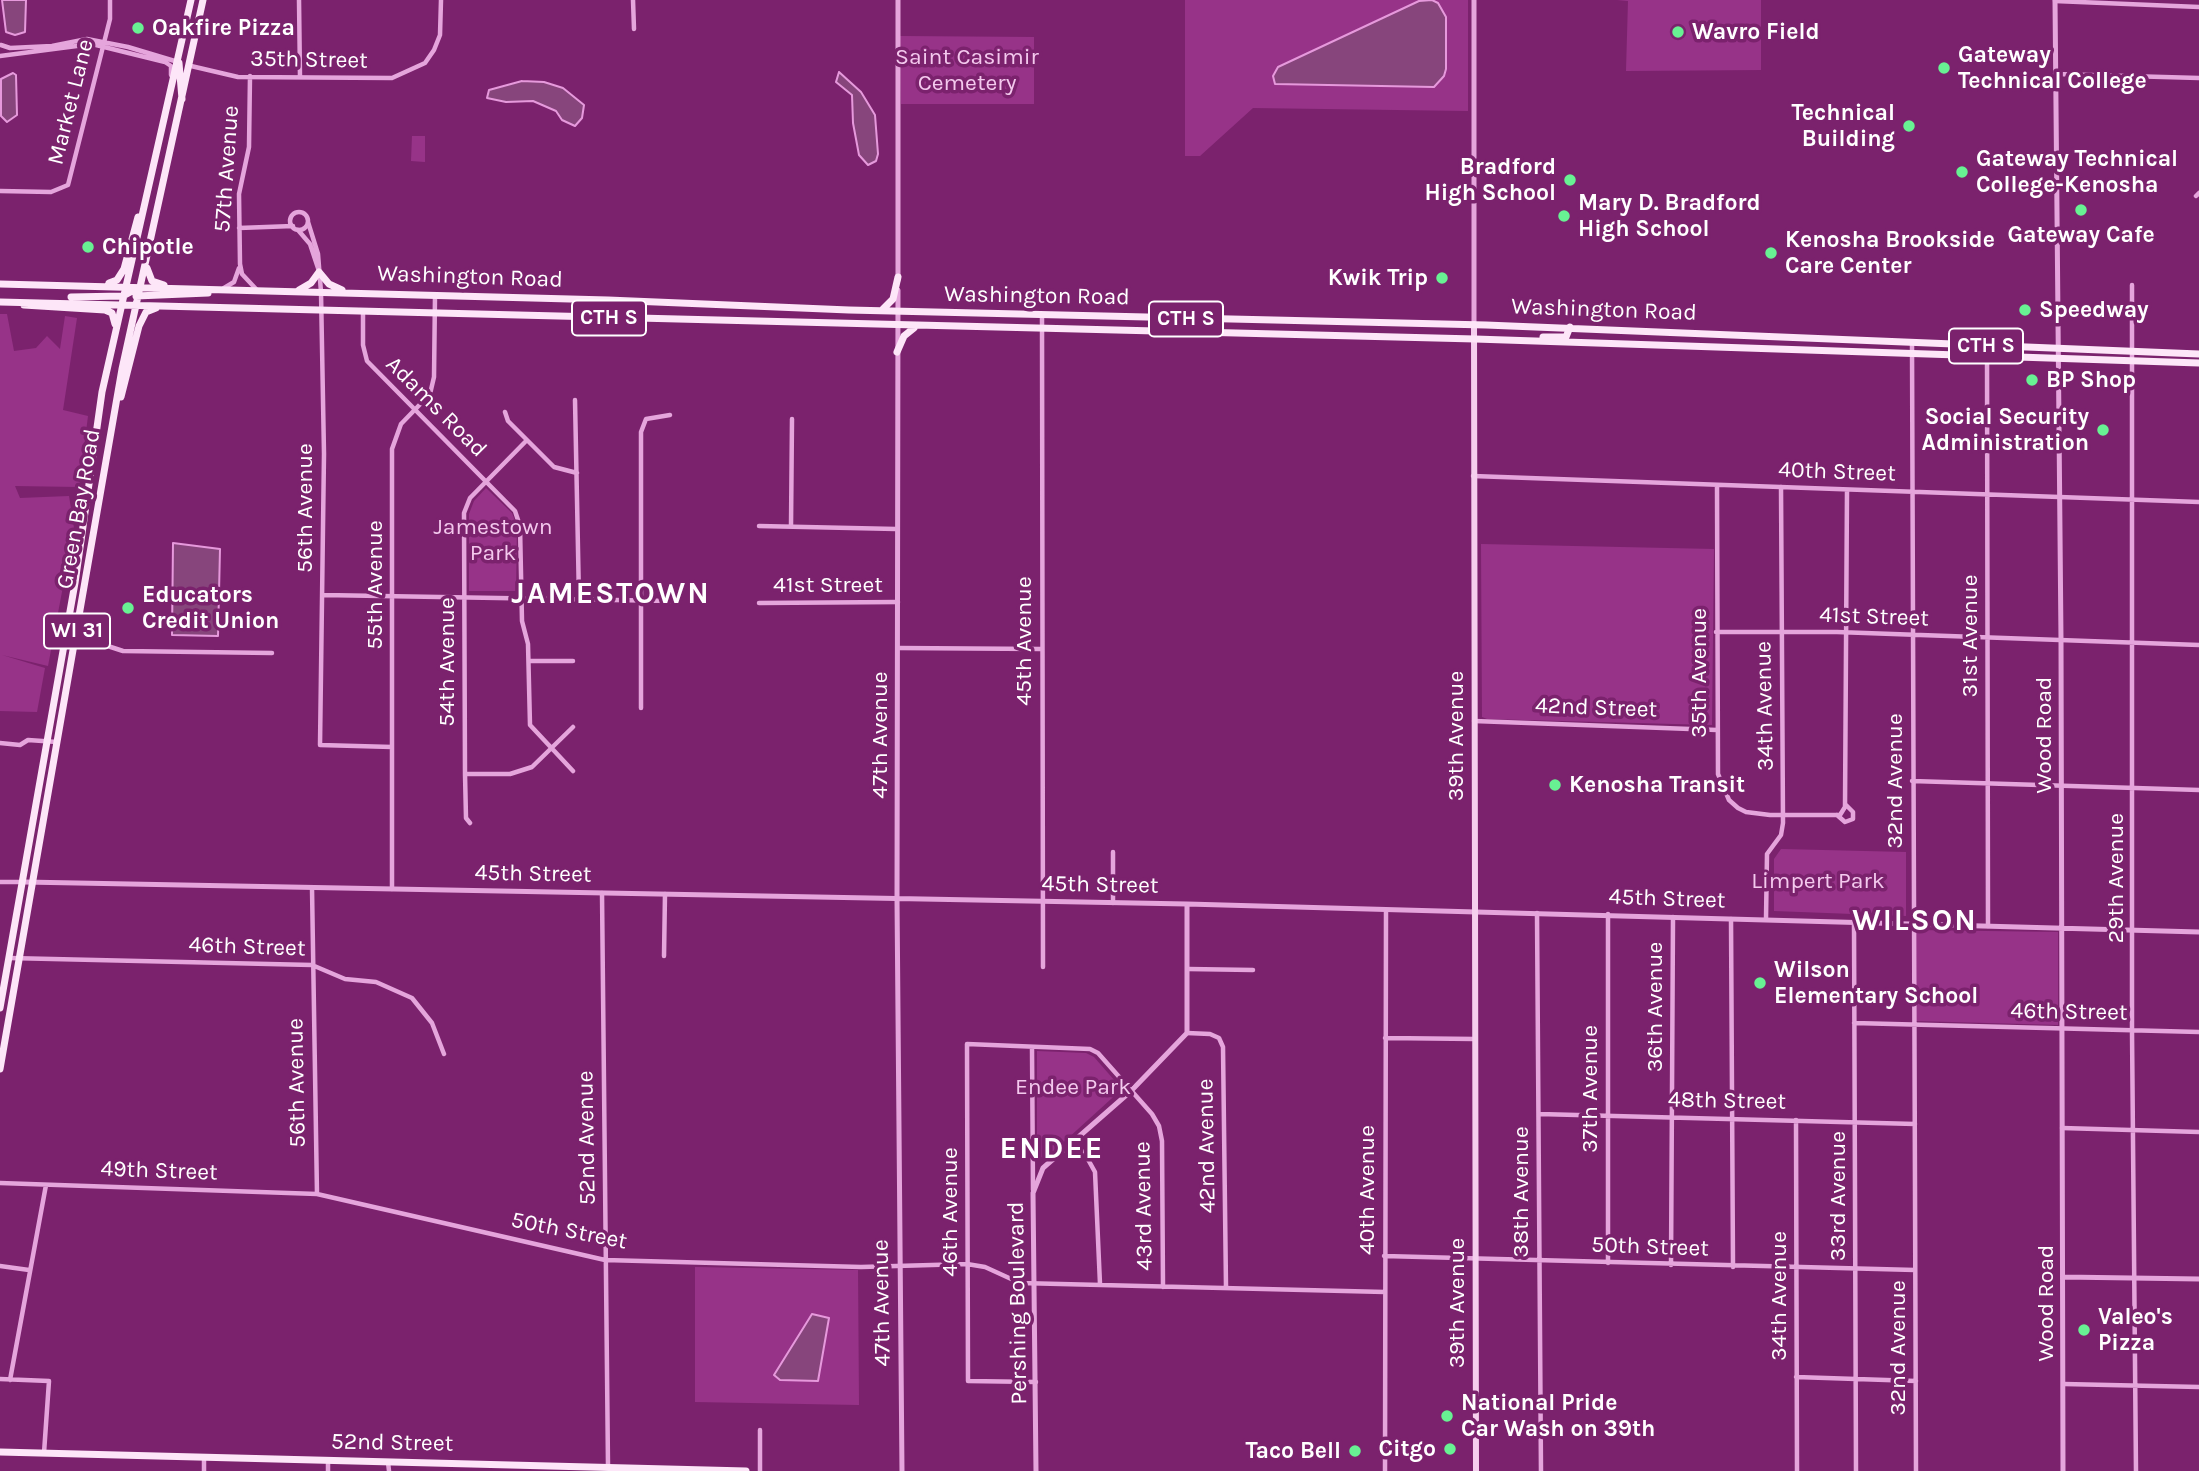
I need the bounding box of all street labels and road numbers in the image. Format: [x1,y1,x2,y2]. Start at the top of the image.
street label: Market Lane [42,36,100,168]
street label: 35th Street [250,45,368,75]
street label: 57th Avenue [209,104,245,234]
street label: Washington Road [377,260,563,294]
street label: Washington Road [944,281,1130,311]
street label: Washington Road [1511,293,1697,327]
road number: CTH S [572,300,646,336]
road number: CTH S [1149,302,1223,336]
road number: CTH S [1949,328,2023,364]
street label: Adams Road [380,351,492,463]
street label: Green Bay Road [51,427,107,591]
street label: 56th Avenue [291,443,319,573]
street label: 40th Street [1778,456,1896,488]
street label: 55th Avenue [361,520,389,650]
street label: 41st Street [773,571,883,599]
street label: 31st Avenue [1956,574,1984,698]
street label: 45th Avenue [1010,576,1038,706]
street label: 54th Avenue [433,597,461,727]
street label: 41st Street [1819,601,1929,633]
street label: 35th Avenue [1685,608,1713,738]
road number: WI 31 [44,614,110,648]
street label: 34th Avenue [1750,641,1780,771]
street label: 47th Avenue [866,671,894,799]
street label: 39th Avenue [1442,671,1470,801]
street label: Wood Road [2030,676,2058,794]
street label: 42nd Street [1534,692,1658,724]
street label: 32nd Avenue [1881,713,1909,849]
street label: 29th Avenue [2102,813,2130,943]
street label: 45th Street [474,859,592,889]
street label: 45th Street [1041,870,1159,900]
street label: 45th Street [1608,883,1726,915]
street label: 46th Street [188,931,306,963]
street label: 36th Avenue [1641,942,1669,1072]
street label: 46th Street [2010,997,2128,1027]
street label: 56th Avenue [282,1018,312,1148]
street label: 37th Avenue [1576,1025,1604,1153]
street label: 52nd Avenue [572,1070,602,1206]
street label: 42nd Avenue [1192,1078,1222,1214]
street label: 48th Street [1668,1086,1786,1116]
street label: 40th Avenue [1353,1125,1381,1255]
street label: 38th Avenue [1507,1126,1535,1258]
street label: 33rd Avenue [1824,1131,1852,1261]
street label: 43rd Avenue [1129,1141,1159,1271]
street label: 46th Avenue [936,1147,964,1277]
street label: 49th Street [100,1155,218,1187]
street label: Pershing Boulevard [1002,1201,1034,1405]
street label: 50th Street [509,1206,629,1256]
street label: 50th Street [1591,1231,1709,1263]
street label: 34th Avenue [1765,1231,1793,1361]
street label: 39th Avenue [1443,1238,1471,1368]
street label: 47th Avenue [867,1239,897,1367]
street label: Wood Road [2032,1244,2060,1362]
street label: 32nd Avenue [1884,1280,1912,1416]
street label: 52nd Street [331,1428,453,1458]

